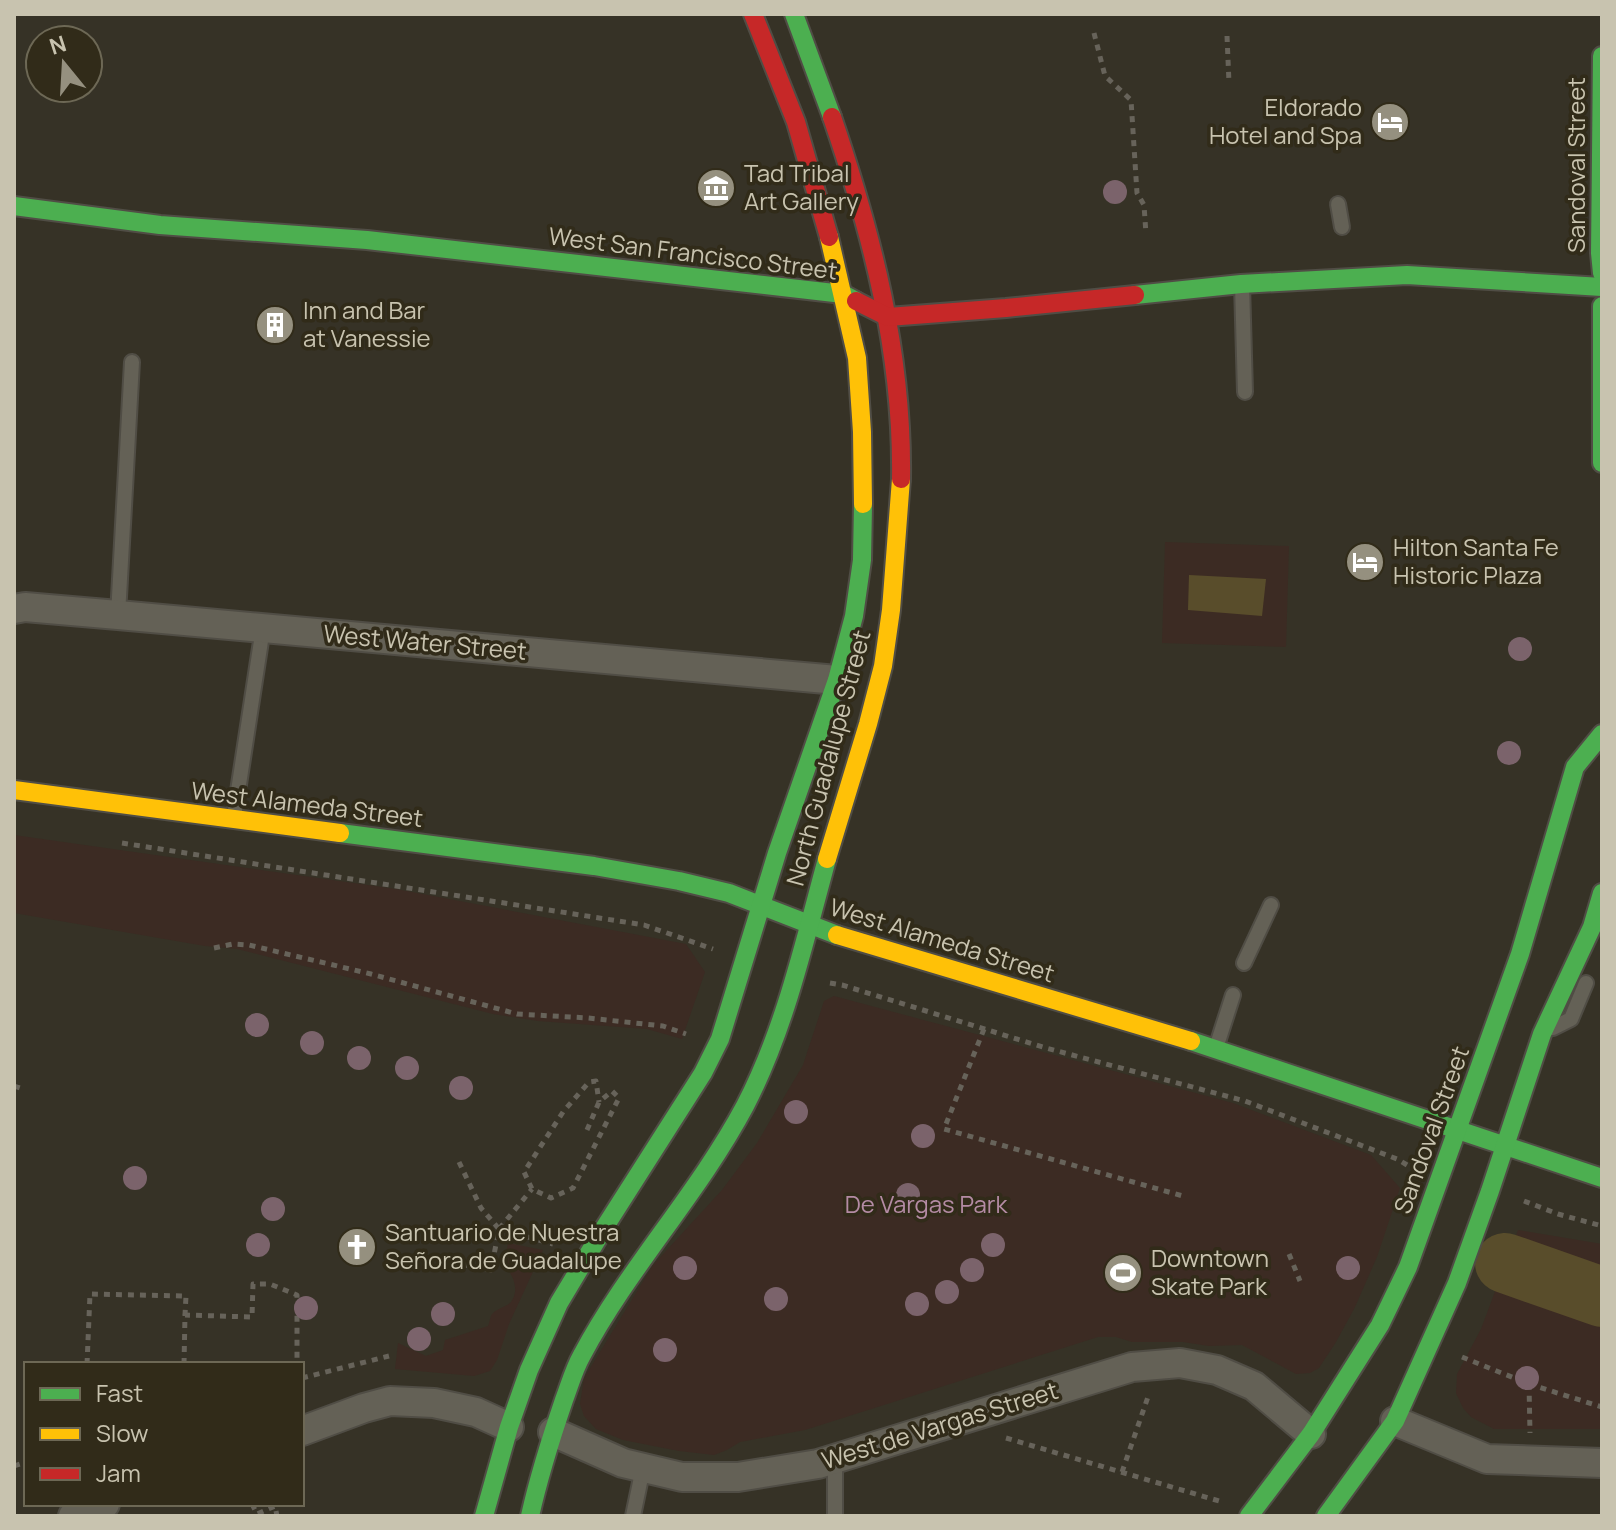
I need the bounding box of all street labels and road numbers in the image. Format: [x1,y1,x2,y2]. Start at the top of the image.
street label: Sandoval Street [1559,77,1592,253]
street label: West San Francisco Street [547,218,839,287]
street label: West Water Street [322,616,528,667]
street label: North Guadalupe Street [778,626,878,889]
street label: West Alameda Street [189,773,425,834]
street label: West Alameda Street [826,890,1059,989]
street label: Sandoval Street [1385,1041,1476,1218]
street label: West de Vargas Street [817,1373,1062,1476]

